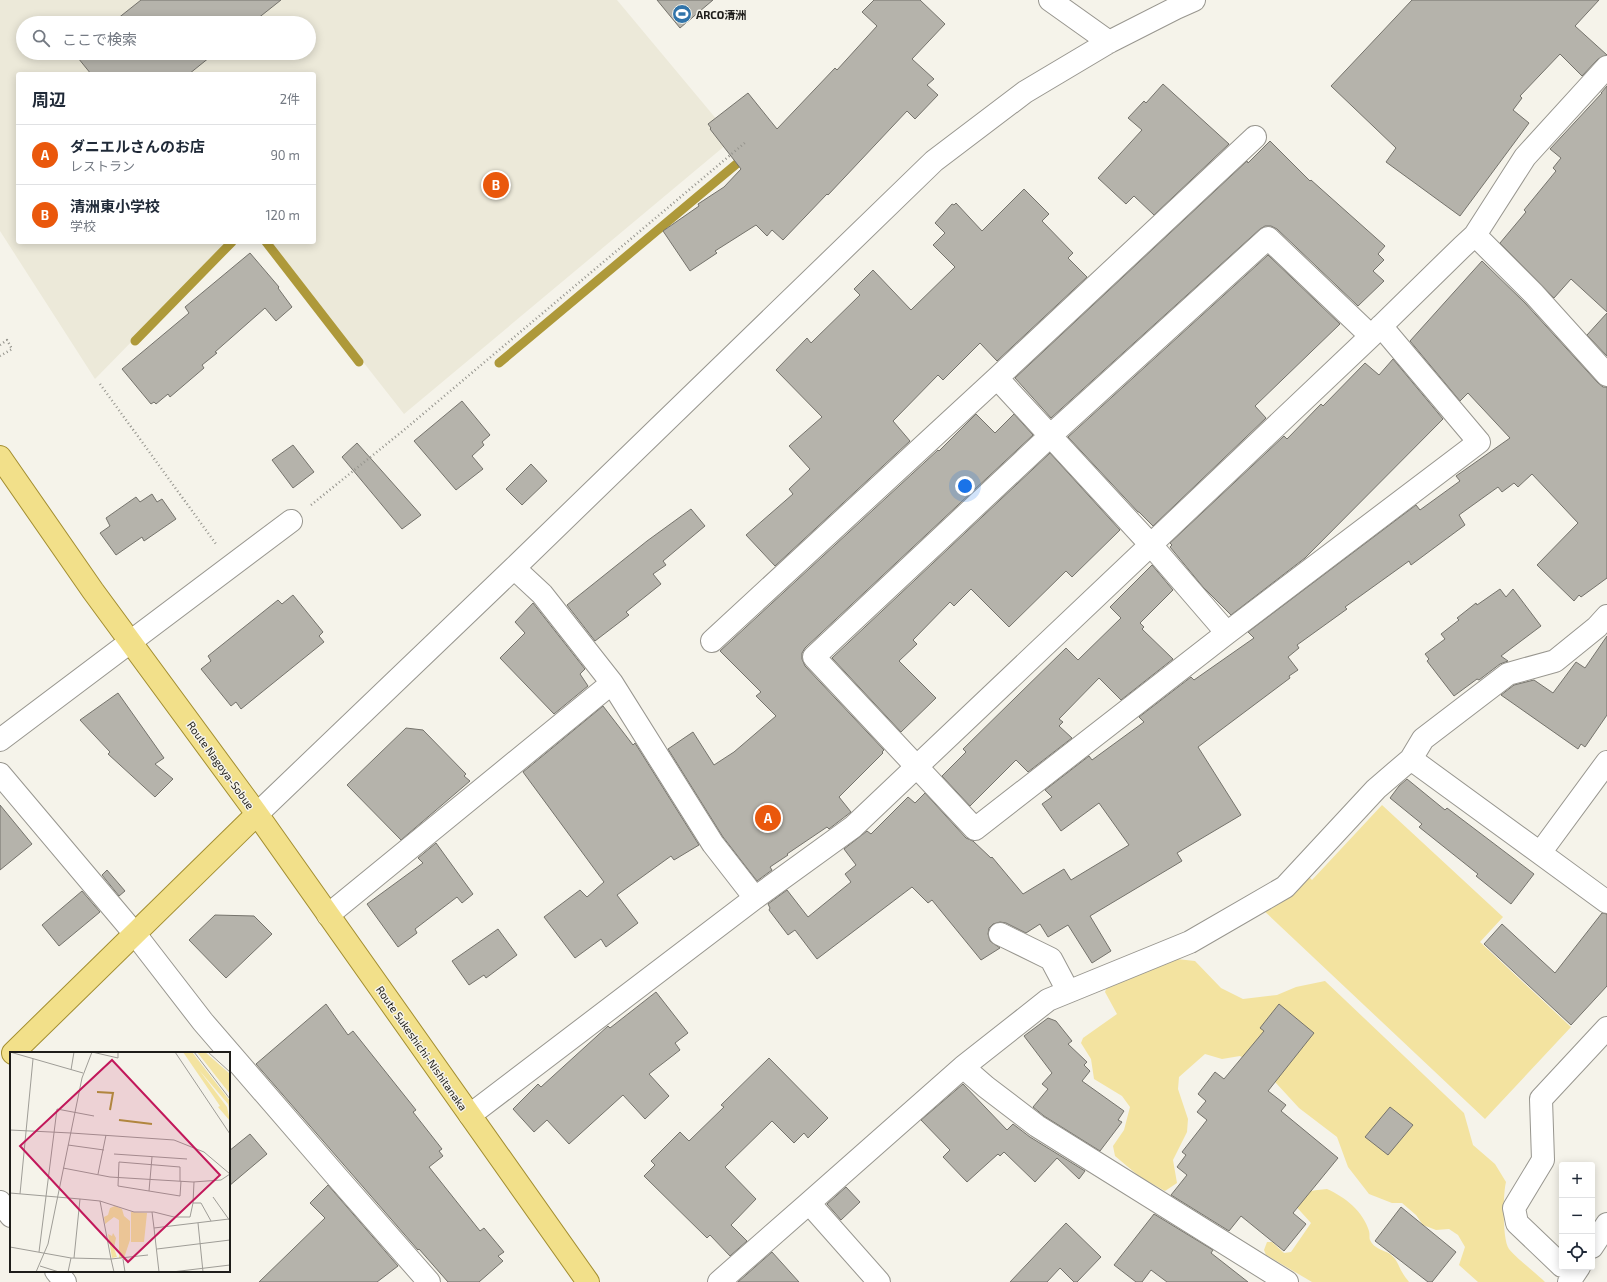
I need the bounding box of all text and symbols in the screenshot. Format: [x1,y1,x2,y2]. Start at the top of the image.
sports icon: ARCO清洲 [671,3,693,25]
place label: ARCO清洲 [696,8,746,21]
search box [16,16,316,60]
icon: search [30,27,52,49]
text: ここで検索 [62,30,137,48]
text: 周辺 [32,89,66,109]
text: 2件 [280,91,300,107]
text: ダニエルさんのお店 [70,137,205,155]
text: A [41,147,49,163]
text: 90 m [270,147,300,163]
text: レストラン [70,158,135,174]
pin: B [483,170,509,200]
text: 清洲東小学校 [70,197,160,215]
text: B [41,207,49,223]
text: 120 m [265,207,300,223]
text: 学校 [70,218,96,234]
your location [955,476,975,496]
street label: Route Nagoya-Sobue [185,719,257,812]
pin: A [755,803,781,833]
street label: Route Sukeshichi-Nishitanaka [374,983,470,1113]
inset map [10,1052,230,1272]
map controls [1559,1162,1595,1270]
button: + [1559,1162,1595,1198]
button: − [1559,1198,1595,1234]
button: locate [1559,1234,1595,1270]

